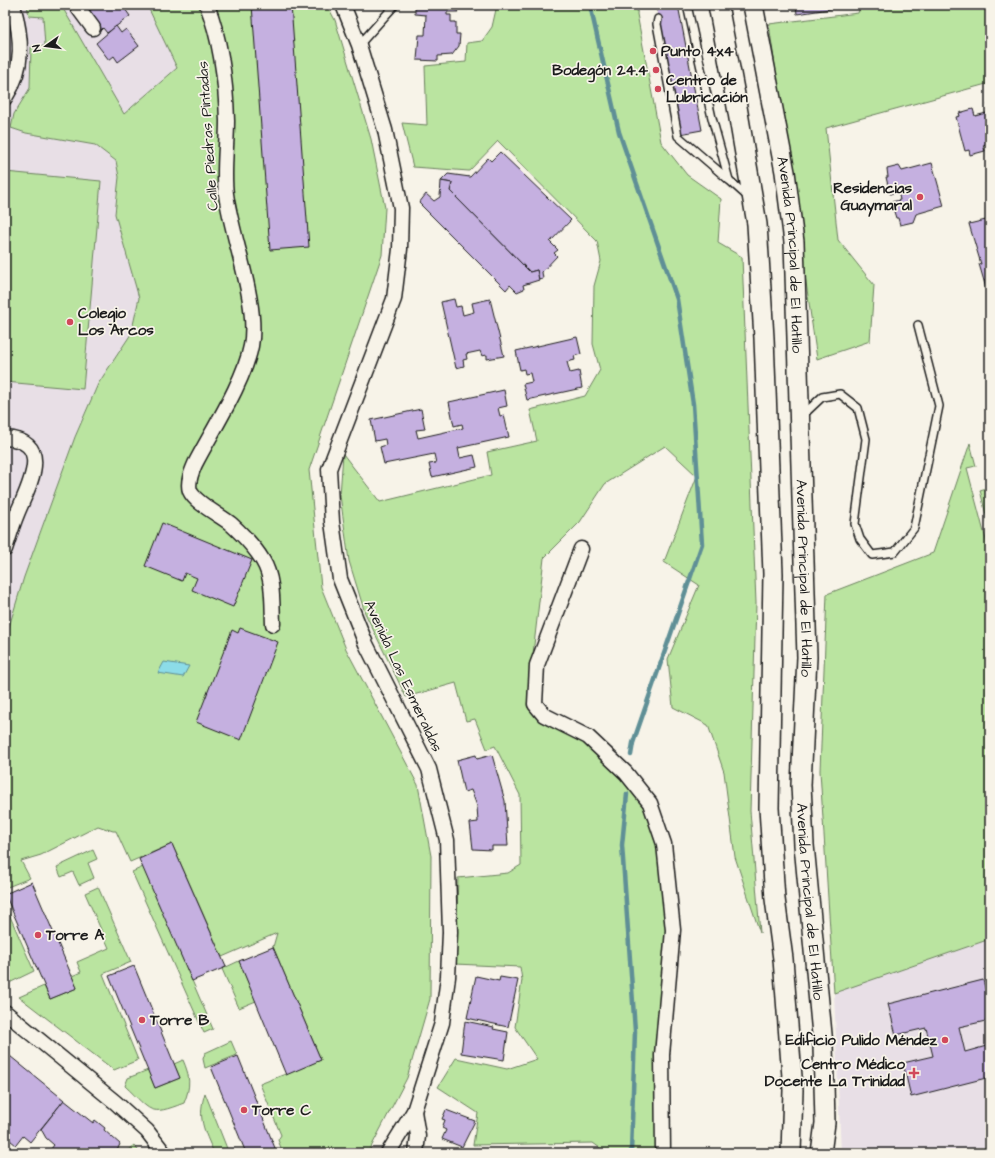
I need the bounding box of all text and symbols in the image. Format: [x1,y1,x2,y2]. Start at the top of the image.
north arrow [26,26,66,66]
place label: Punto 4x4 [661,41,734,62]
text: N [29,43,45,53]
marker: Punto 4x4 [648,46,658,56]
street label: Calle Piedras Pintadas [192,60,224,212]
place label: Bodegón 24.4 [552,60,649,83]
marker: Bodegón 24.4 [651,65,661,75]
place label: Centro de Lubricación [666,70,748,108]
marker: Centro de Lubricación [653,84,663,94]
street label: Avenida Principal de El Hatillo [772,154,808,354]
place label: Residencias Guaymaral [833,178,913,217]
marker: Residencias Guaymaral [915,192,925,202]
place label: Colegio Los Arcos [78,303,154,341]
marker: Colegio Los Arcos [65,317,75,327]
street label: Avenida Principal de El Hatillo [791,479,818,678]
street label: Avenida Las Esmeraldas [359,597,448,756]
street label: Avenida Principal de El Hatillo [791,803,829,1002]
place label: Torre A [45,925,104,946]
marker: Torre A [33,930,43,940]
place label: Torre B [149,1010,209,1031]
marker: Torre B [137,1015,147,1025]
place label: Edificio Pulido Méndez [786,1030,938,1051]
marker: Edificio Pulido Méndez [940,1035,950,1045]
place label: Centro Médico Docente La Trinidad [765,1054,906,1092]
marker: Centro Médico Docente La Trinidad [908,1067,920,1079]
place label: Torre C [251,1100,311,1121]
marker: Torre C [239,1105,249,1115]

